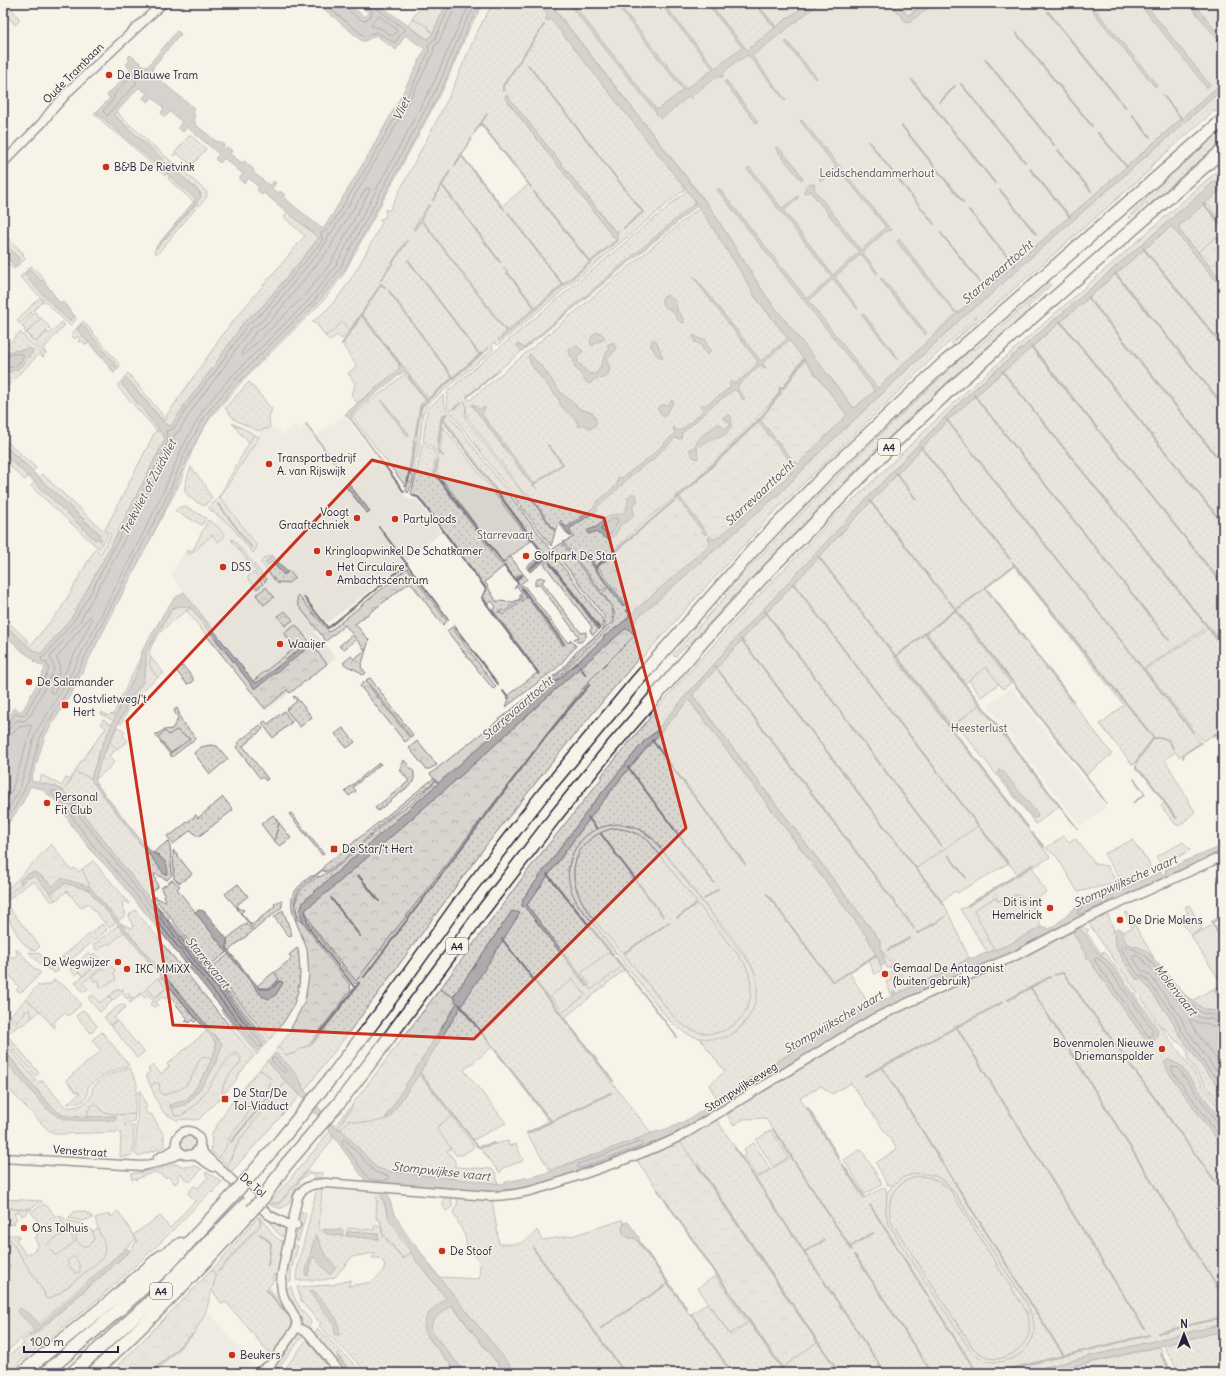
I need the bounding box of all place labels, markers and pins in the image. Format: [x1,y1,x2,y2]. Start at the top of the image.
place label: De Blauwe Tram [117,68,199,82]
marker: De Blauwe Tram [104,70,114,80]
place label: B&B De Rietvink [114,160,195,174]
marker: B&B De Rietvink [101,162,111,172]
place label: Transportbedrijf A. van Rijswijk [277,451,357,478]
marker: Transportbedrijf A. van Rijswijk [264,459,274,469]
place label: Voogt Graaftechniek [279,505,349,532]
place label: Partyloods [403,512,456,526]
marker: Voogt Graaftechniek [352,513,362,523]
marker: Partyloods [390,514,400,524]
place label: Kringloopwinkel De Schatkamer [325,544,483,558]
marker: Kringloopwinkel De Schatkamer [312,546,322,556]
place label: Golfpark De Star [534,549,617,563]
marker: Golfpark De Star [521,551,531,561]
place label: DSS [231,560,251,574]
place label: Het Circulaire Ambachtscentrum [337,560,429,587]
marker: DSS [218,562,228,572]
marker: Het Circulaire Ambachtscentrum [324,568,334,578]
place label: Waaijer [288,637,326,651]
marker: Waaijer [275,639,285,649]
place label: De Salamander [37,675,114,689]
marker: De Salamander [24,677,34,687]
place label: Oostvlietweg/'t Hert [73,692,147,719]
marker: Oostvlietweg/'t Hert [60,700,70,710]
place label: Personal Fit Club [55,790,98,817]
marker: Personal Fit Club [42,798,52,808]
place label: De Star/'t Hert [342,842,413,856]
marker: De Star/'t Hert [329,844,339,854]
place label: Dit is int Hemelrick [992,895,1042,922]
marker: Dit is int Hemelrick [1045,903,1055,913]
place label: De Drie Molens [1128,913,1202,927]
marker: De Drie Molens [1115,915,1125,925]
place label: De Wegwijzer [43,955,111,969]
marker: De Wegwijzer [113,957,123,967]
place label: Gemaal De Antagonist (buiten gebruik) [893,961,1004,988]
place label: IKC MMiXX [135,962,190,976]
marker: IKC MMiXX [122,964,132,974]
marker: Gemaal De Antagonist (buiten gebruik) [880,969,890,979]
place label: Bovenmolen Nieuwe Driemanspolder [1053,1036,1155,1063]
marker: Bovenmolen Nieuwe Driemanspolder [1157,1044,1167,1054]
place label: De Star/De Tol-Viaduct [233,1086,289,1113]
marker: De Star/De Tol-Viaduct [220,1094,230,1104]
place label: Ons Tolhuis [32,1221,88,1235]
marker: Ons Tolhuis [19,1223,29,1233]
place label: De Stoof [450,1244,492,1258]
marker: De Stoof [437,1246,447,1256]
place label: Beukers [240,1348,281,1362]
marker: Beukers [227,1350,237,1360]

